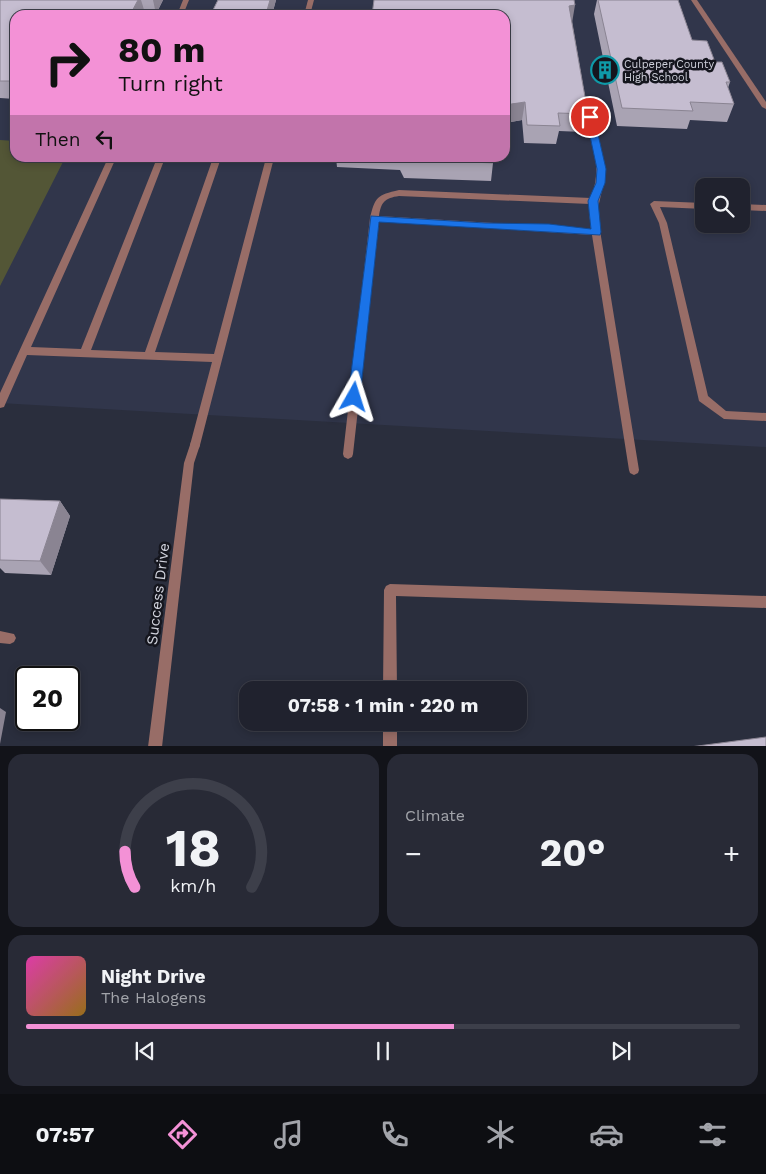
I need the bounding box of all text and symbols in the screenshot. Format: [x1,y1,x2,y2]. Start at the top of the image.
text: 80 m [118,29,205,71]
icon: right [35,30,100,95]
building icon: Culpeper County High School [590,55,620,85]
place label: Culpeper County High School [624,58,714,84]
text: Turn right [118,71,223,96]
pin [569,96,611,138]
icon: arrive [576,103,604,131]
icon: left [91,125,119,153]
text: Then [35,128,81,151]
map controls [695,178,750,233]
button: search [695,178,750,233]
position arrow [327,370,379,422]
street label: Success Drive [143,542,173,646]
speed limit sign: 20 [15,666,80,731]
text: 07:58 · 1 min · 220 m [288,694,478,717]
text: Climate [405,806,465,825]
text: 18 [166,818,221,879]
text: 20° [540,831,605,875]
text: − [405,837,422,870]
text: + [723,837,740,870]
text: km/h [170,875,217,896]
text: Night Drive [101,965,206,988]
text: The Halogens [101,988,206,1007]
icon: previous [131,1037,159,1065]
icon: pause [369,1037,397,1065]
icon: next [607,1037,635,1065]
icon: directions [165,1117,200,1152]
icon: music [271,1117,306,1152]
icon: phone [377,1117,412,1152]
icon: climate [483,1117,518,1152]
icon: car [589,1117,624,1152]
icon: filters [695,1117,730,1152]
text: 07:57 [36,1122,94,1147]

